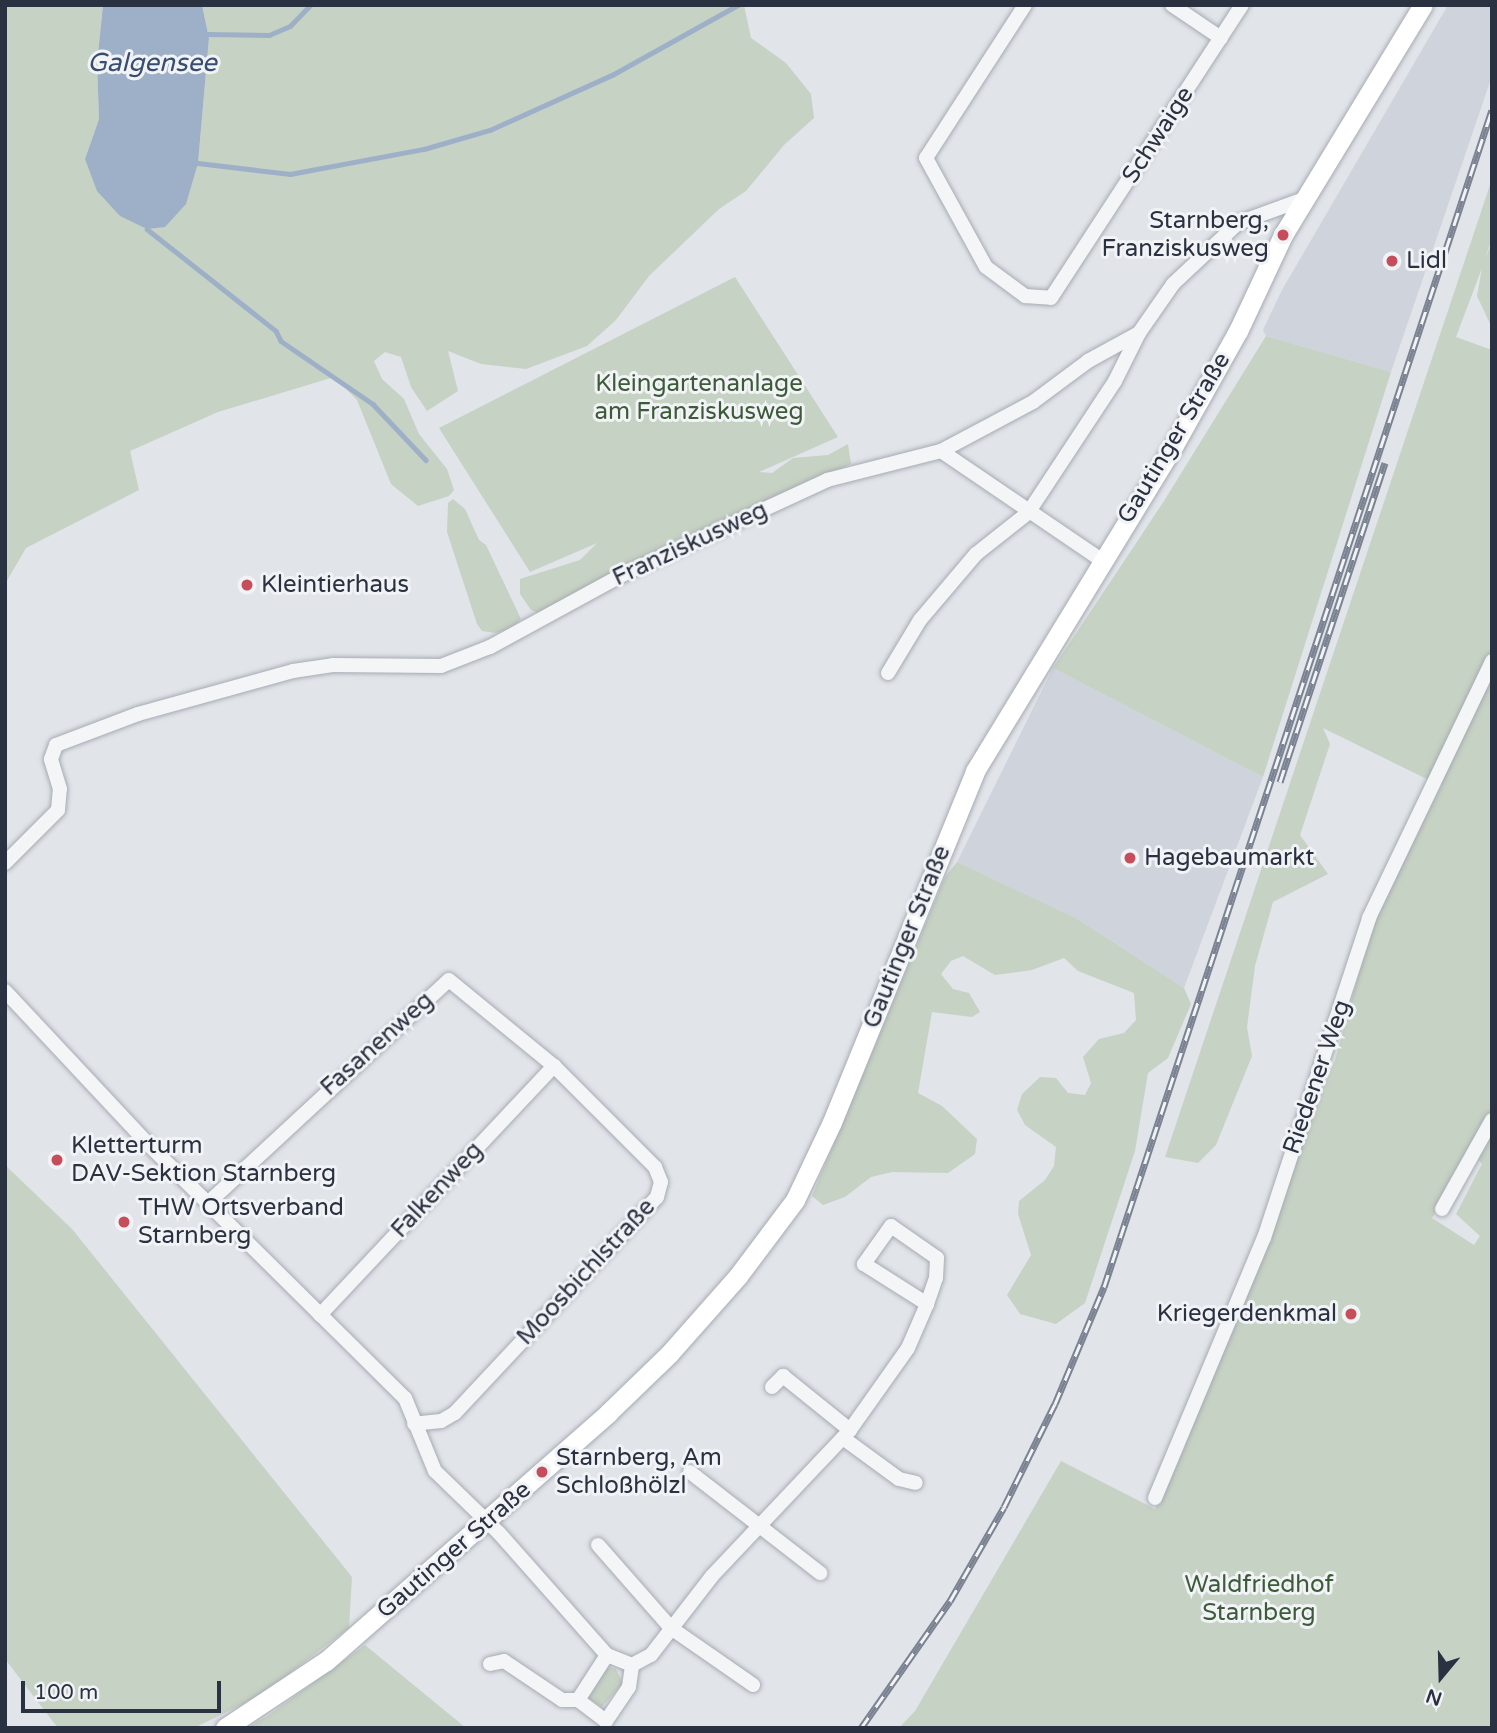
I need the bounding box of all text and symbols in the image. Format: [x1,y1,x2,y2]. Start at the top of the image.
water label: Galgensee [87,47,217,79]
street label: Schwaige [1116,81,1200,189]
place label: Starnberg, Franziskusweg [1102,207,1269,263]
marker: Starnberg, Franziskusweg [1275,227,1291,243]
place label: Lidl [1406,247,1447,275]
marker: Lidl [1384,253,1400,269]
street label: Gautinger Straße [1112,347,1236,529]
park label: Kleingartenanlage am Franziskusweg [594,370,804,426]
street label: Franziskusweg [608,496,772,592]
place label: Kleintierhaus [261,571,409,599]
marker: Kleintierhaus [239,577,255,593]
street label: Gautinger Straße [857,841,957,1033]
place label: Hagebaumarkt [1144,844,1314,872]
marker: Hagebaumarkt [1122,850,1138,866]
street label: Fasanenweg [315,986,439,1102]
street label: Riedener Weg [1277,996,1357,1158]
place label: Kletterturm DAV-Sektion Starnberg [71,1132,336,1188]
street label: Falkenweg [385,1136,489,1244]
marker: Kletterturm DAV-Sektion Starnberg [49,1152,65,1168]
street label: Moosbichlstraße [511,1193,661,1351]
place label: THW Ortsverband Starnberg [138,1194,344,1250]
marker: THW Ortsverband Starnberg [116,1214,132,1230]
place label: Kriegerdenkmal [1157,1300,1337,1328]
marker: Kriegerdenkmal [1343,1306,1359,1322]
place label: Starnberg, Am Schloßhölzl [556,1444,722,1500]
marker: Starnberg, Am Schloßhölzl [534,1464,550,1480]
street label: Gautinger Straße [371,1475,537,1625]
park label: Waldfriedhof Starnberg [1184,1571,1334,1627]
north arrow [1406,1642,1476,1712]
scale bar [24,1666,224,1710]
text: 100 m [34,1680,98,1705]
text: N [1423,1684,1445,1710]

